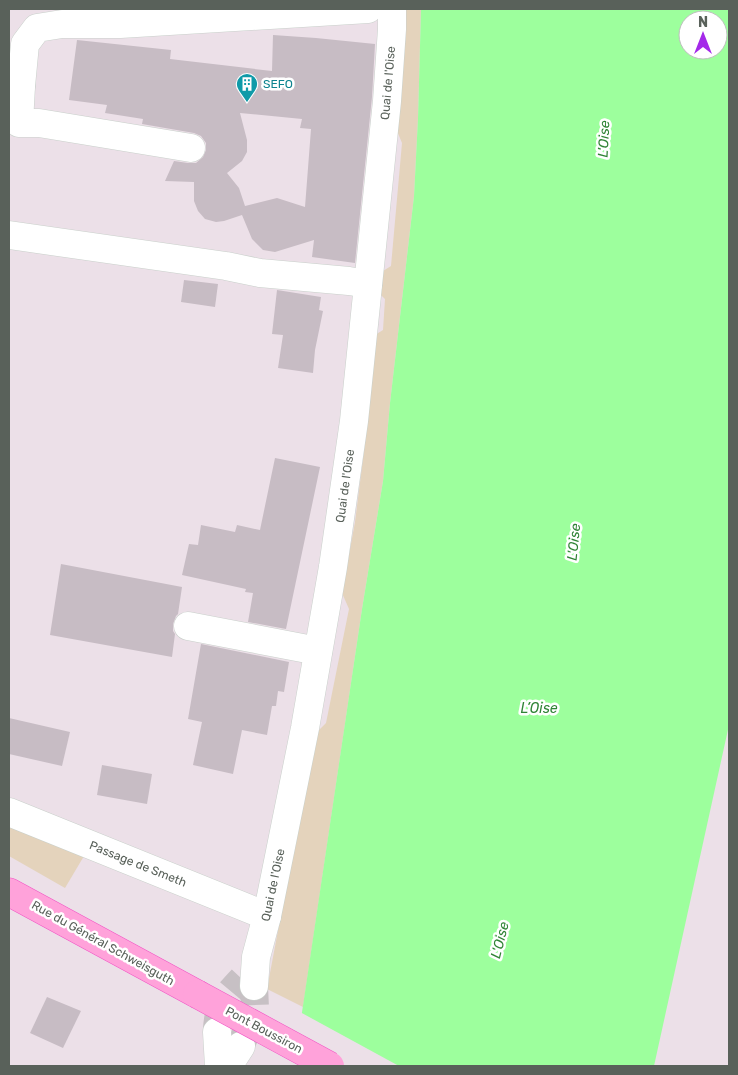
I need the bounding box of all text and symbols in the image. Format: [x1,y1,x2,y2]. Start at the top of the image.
north arrow [678,10,728,60]
text: N [698,14,708,31]
street label: Quai de l'Oise [378,45,398,120]
building icon: SEFO [235,72,259,103]
place label: SEFO [263,77,293,91]
water label: L'Oise [595,120,613,158]
street label: Quai de l'Oise [333,448,357,524]
water label: L'Oise [564,522,584,561]
water label: L’Oise [520,700,558,717]
street label: Passage de Smeth [87,838,189,890]
street label: Quai de l'Oise [258,847,288,923]
street label: Rue du Général Schweisguth [29,898,177,988]
water label: L'Oise [487,920,513,960]
street label: Pont Boussiron [223,1004,305,1056]

